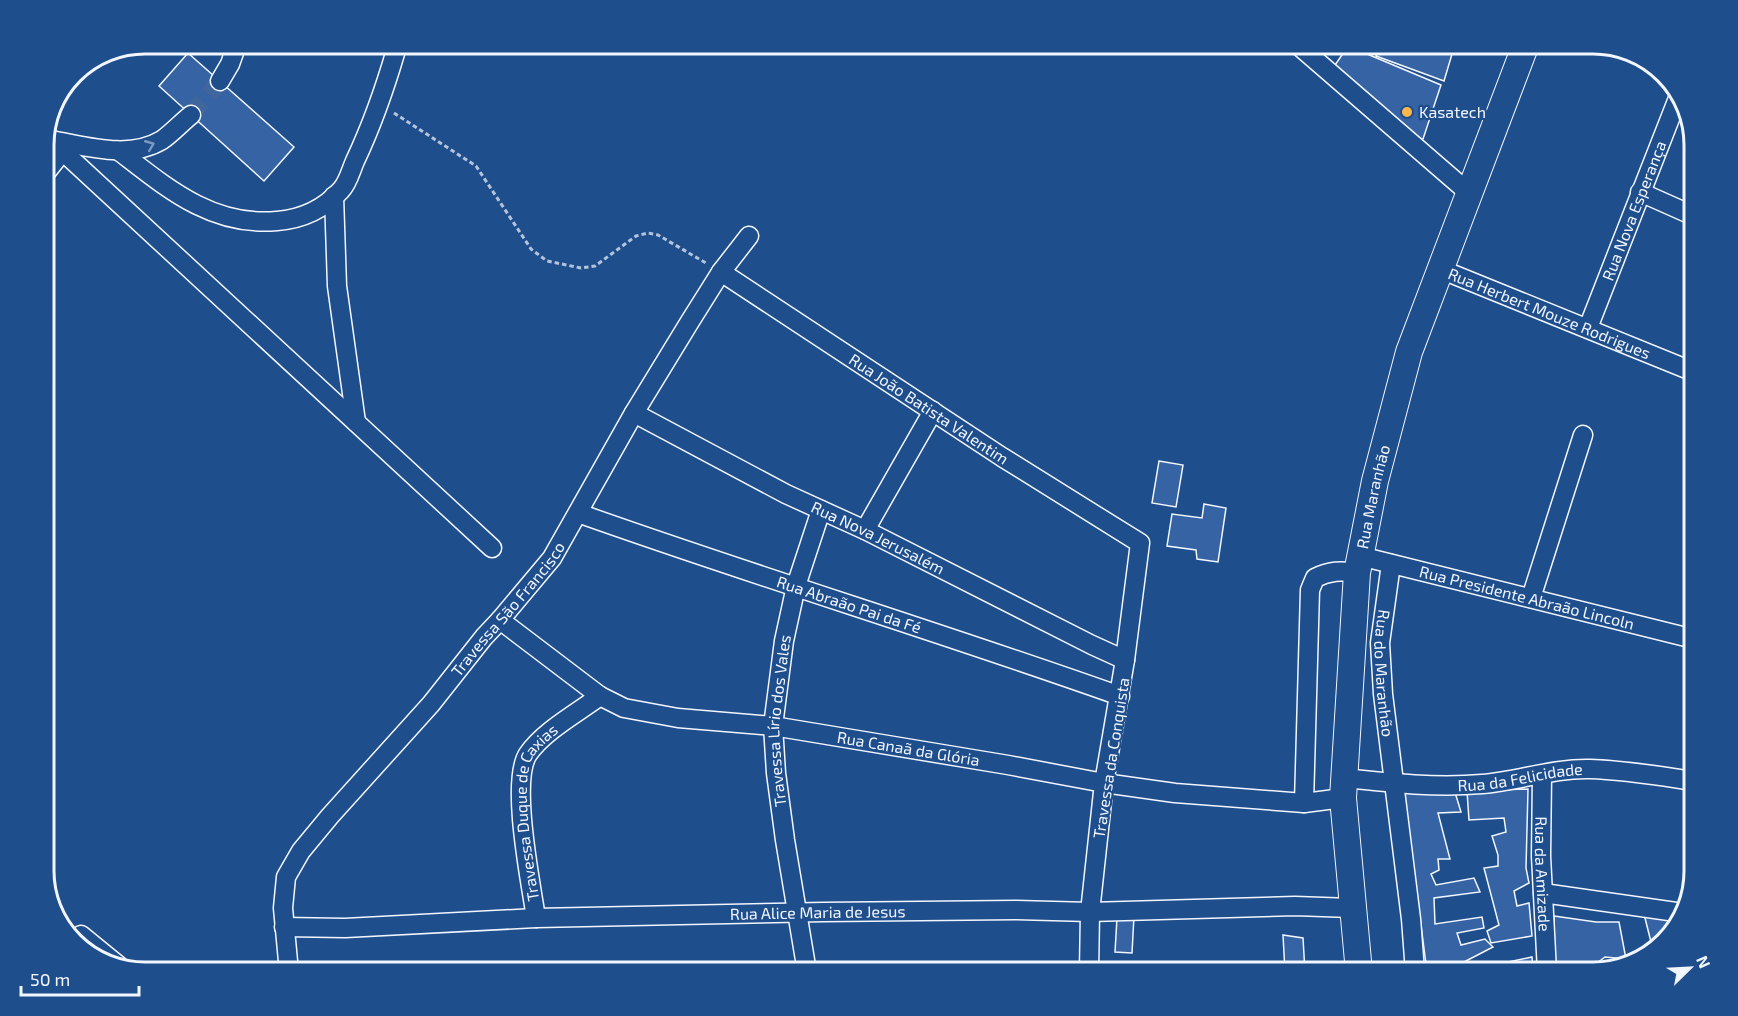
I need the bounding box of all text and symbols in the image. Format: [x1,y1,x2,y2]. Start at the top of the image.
place label: Kasatech [1419,102,1486,121]
marker: Kasatech [1400,105,1414,119]
street label: Rua Nova Esperança [1598,138,1669,283]
one-way arrow [143,140,154,152]
street label: Rua Herbert Mouze Rodrigues [1446,263,1654,362]
street label: Rua João Batista Valentim [846,349,1013,468]
street label: Rua Maranhão [1352,443,1393,550]
street label: Rua Nova Jerusalém [808,497,948,578]
street label: Travessa São Francisco [447,538,568,680]
street label: Rua Presidente Abraão Lincoln [1418,561,1636,633]
street label: Rua Abraão Pai da Fé [774,571,924,637]
street label: Rua do Maranhão [1371,608,1398,738]
street label: Travessa Lírio dos Vales [763,633,794,808]
street label: Travessa da Conquista [1088,676,1133,840]
street label: Travessa Duque de Caxias [511,719,561,903]
street label: Rua Canaã da Glória [836,727,981,769]
street label: Rua da Felicidade [1457,759,1583,794]
street label: Rua da Amizade [1532,816,1555,932]
street label: Rua Alice Maria de Jesus [730,901,906,923]
north arrow [1660,938,1720,998]
text: N [1693,953,1715,971]
scale bar [21,959,140,997]
text: 50 m [30,968,70,990]

